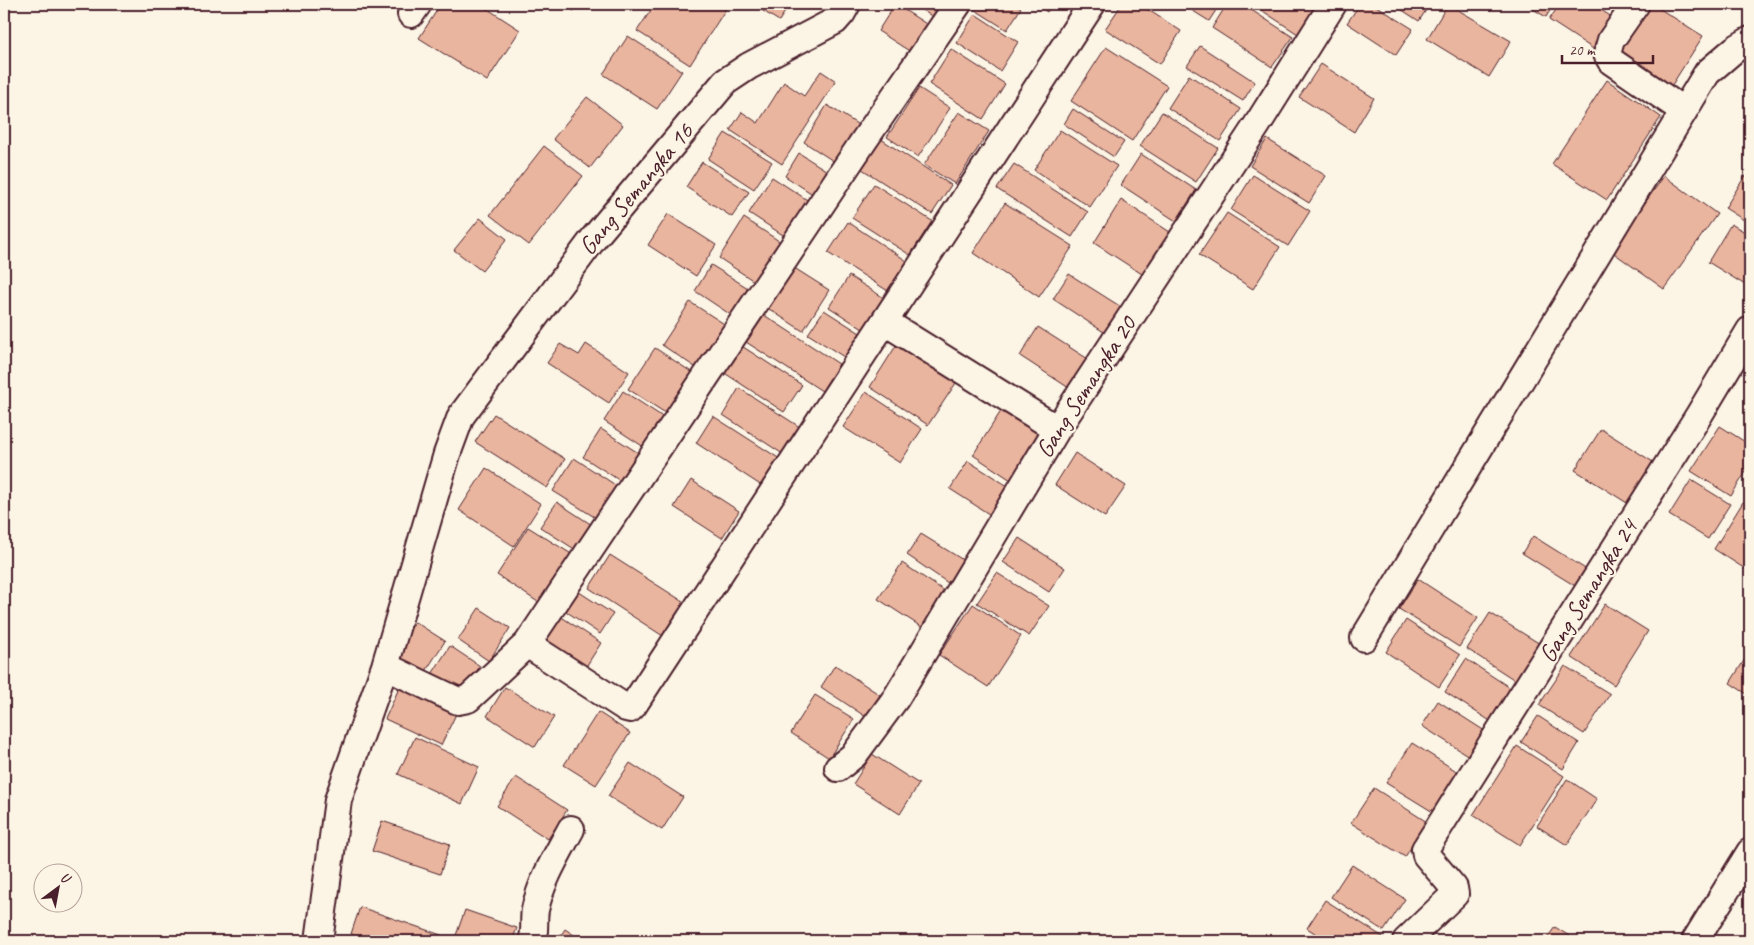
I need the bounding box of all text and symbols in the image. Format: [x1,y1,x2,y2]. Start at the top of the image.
scale bar [1562,32,1653,64]
text: 20 m [1569,41,1596,60]
street label: Gang Semangka 16 [572,116,701,262]
street label: Gang Semangka 20 [1028,309,1145,464]
street label: Gang Semangka 24 [1531,511,1646,668]
north arrow [32,862,82,912]
text: U [57,868,75,888]

